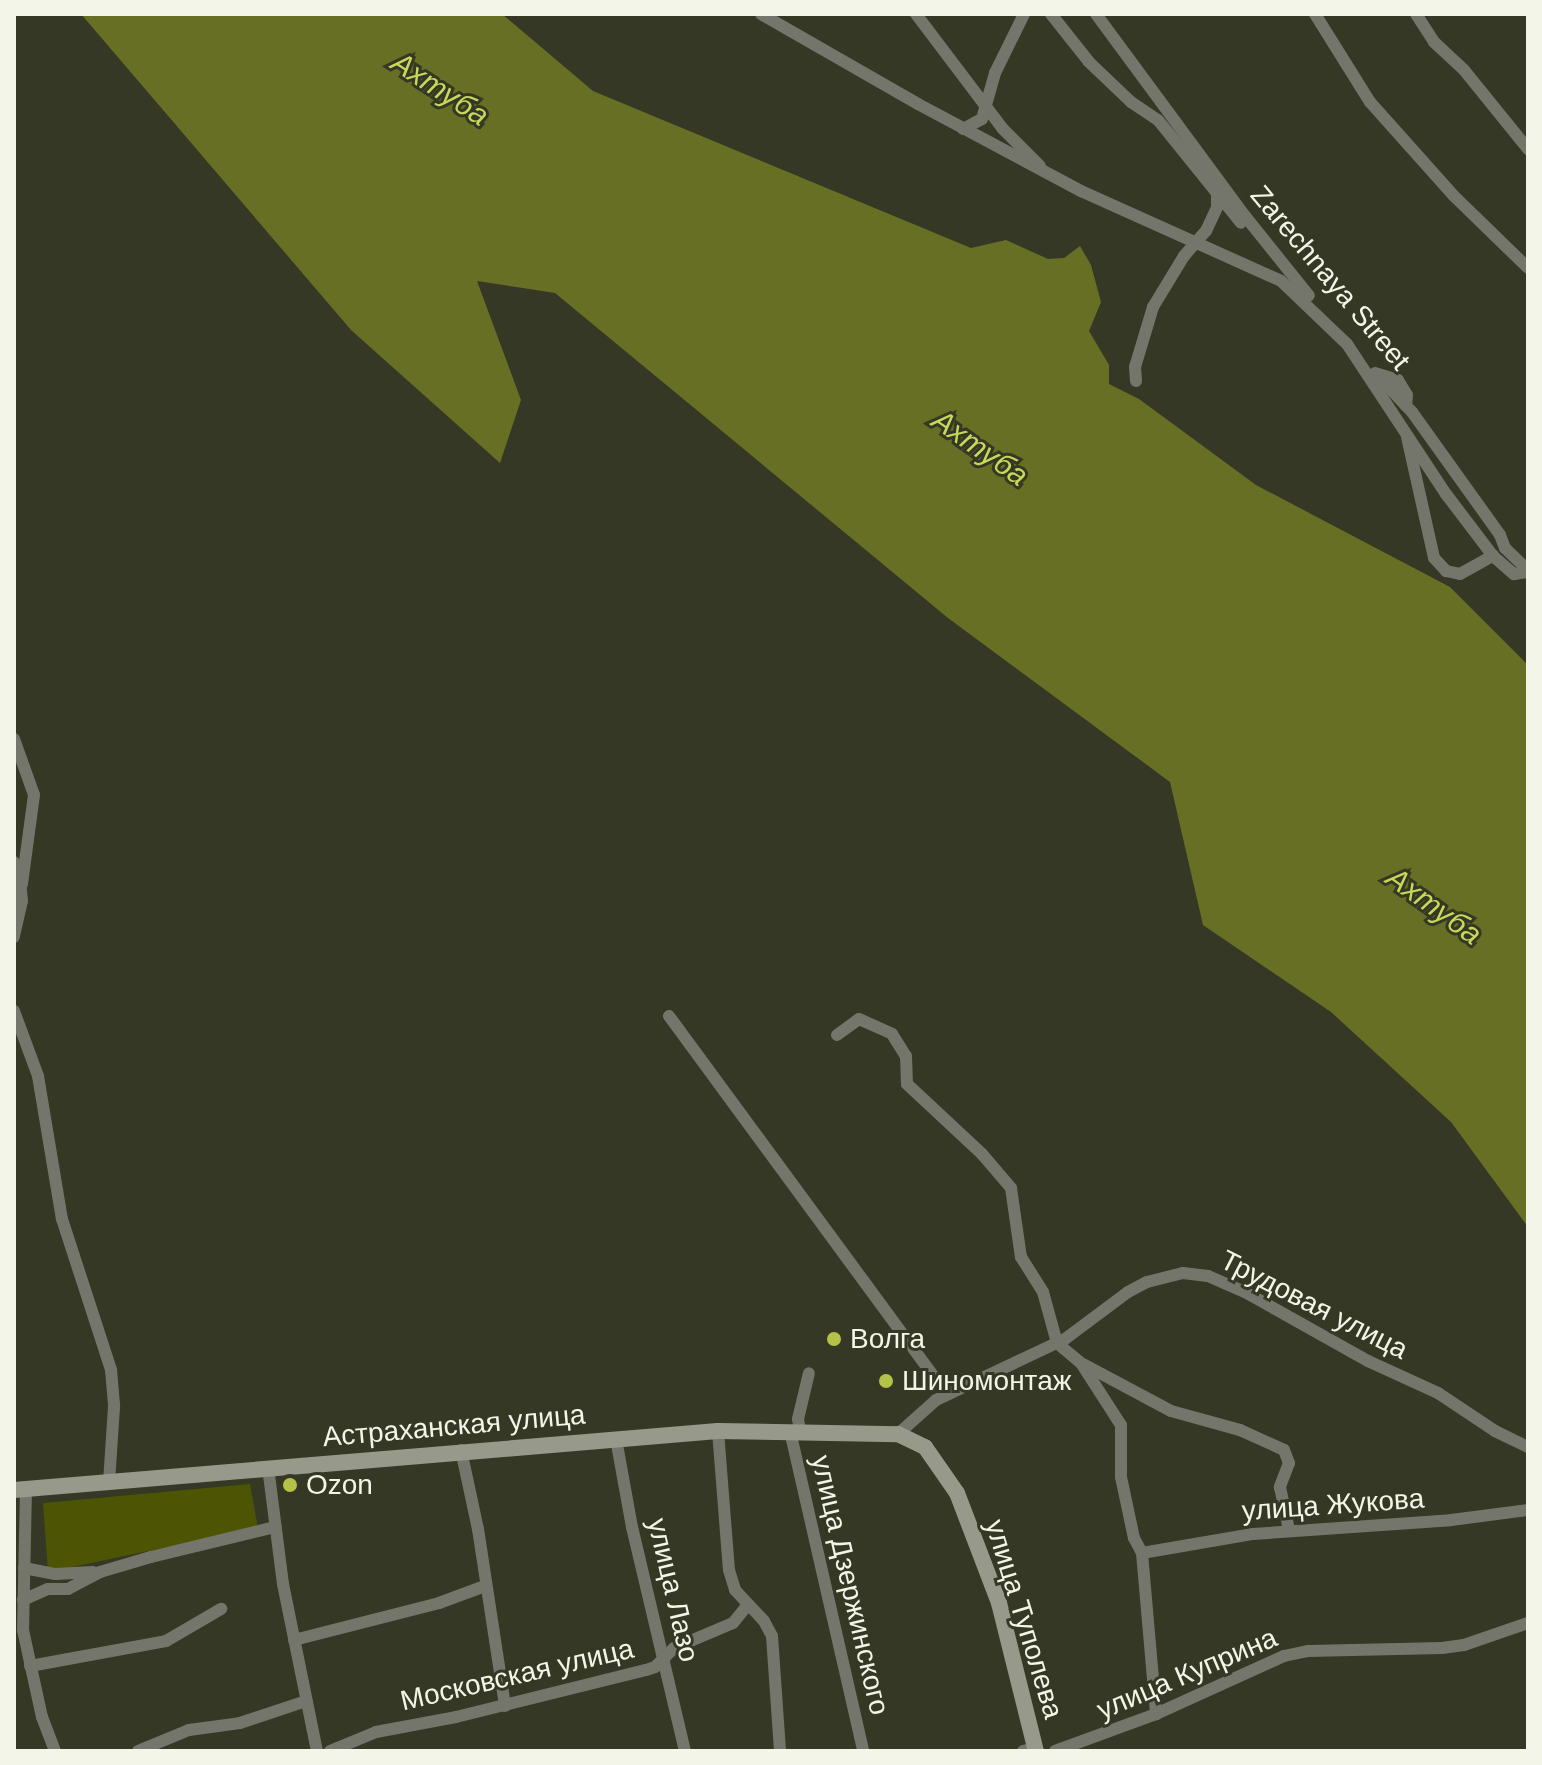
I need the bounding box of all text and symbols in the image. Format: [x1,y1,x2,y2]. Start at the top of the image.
water label: Ахтуба [385,44,495,134]
street label: Zarechnaya Street [1243,179,1417,377]
water label: Ахтуба [925,402,1035,494]
water label: Ахтуба [1380,860,1488,952]
street label: Трудовая улица [1215,1243,1413,1367]
place label: Волга [850,1322,925,1356]
marker: Волга [825,1330,843,1348]
place label: Шиномонтаж [902,1364,1071,1398]
marker: Шиномонтаж [877,1372,895,1390]
street label: Астраханская улица [321,1398,587,1454]
street label: улица Дзержинского [804,1452,896,1718]
place label: Ozon [306,1468,373,1502]
marker: Ozon [281,1476,299,1494]
street label: улица Жукова [1241,1482,1425,1528]
street label: улица Лазо [640,1515,706,1665]
street label: улица Туполева [978,1515,1070,1723]
street label: улица Куприна [1092,1621,1282,1727]
street label: Московская улица [397,1632,637,1718]

